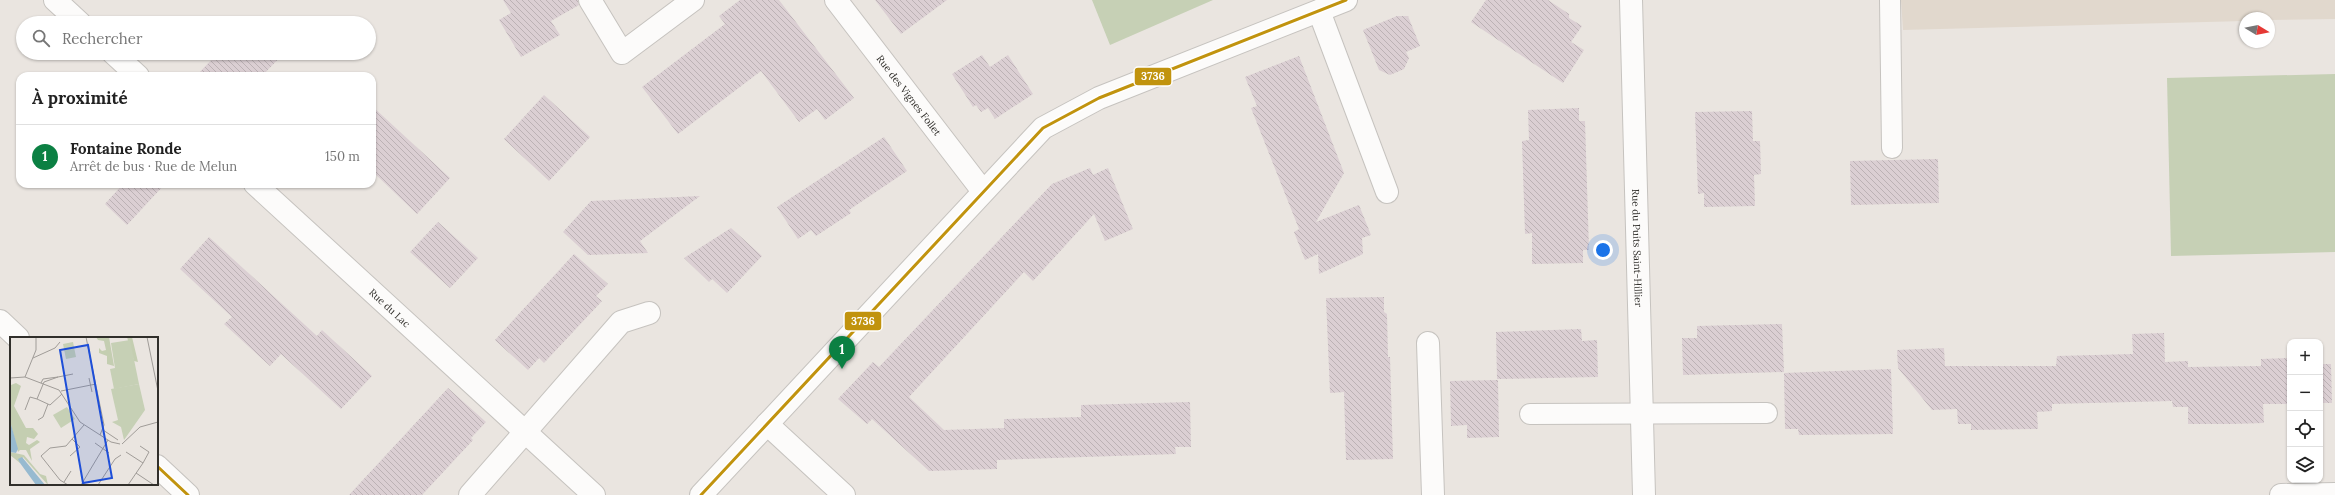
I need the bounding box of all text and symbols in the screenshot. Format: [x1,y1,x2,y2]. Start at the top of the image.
north arrow [2239,12,2275,48]
search box [16,16,376,60]
icon: search [30,27,52,49]
text: Rechercher [62,29,142,48]
street label: Rue des Vignes Follet [874,52,944,138]
line badge: 3736 [1134,67,1172,86]
text: 3736 [1141,69,1165,83]
text: À proximité [32,87,128,109]
text: Fontaine Ronde [70,139,182,158]
text: 1 [42,148,48,165]
text: 150 m [325,148,360,165]
text: Arrêt de bus · Rue de Melun [70,158,237,175]
street label: Rue du Puits Saint-Hillier [1629,189,1646,308]
your location [1593,240,1613,260]
street label: Rue du Lac [367,286,413,330]
line badge: 3736 [844,311,882,331]
text: 3736 [851,314,875,328]
pin: 1 [829,336,855,369]
inset map [10,337,158,485]
map controls [2287,339,2323,483]
button: + [2287,339,2323,375]
button: − [2287,375,2323,411]
button: locate [2287,411,2323,447]
button: layers [2287,447,2323,483]

